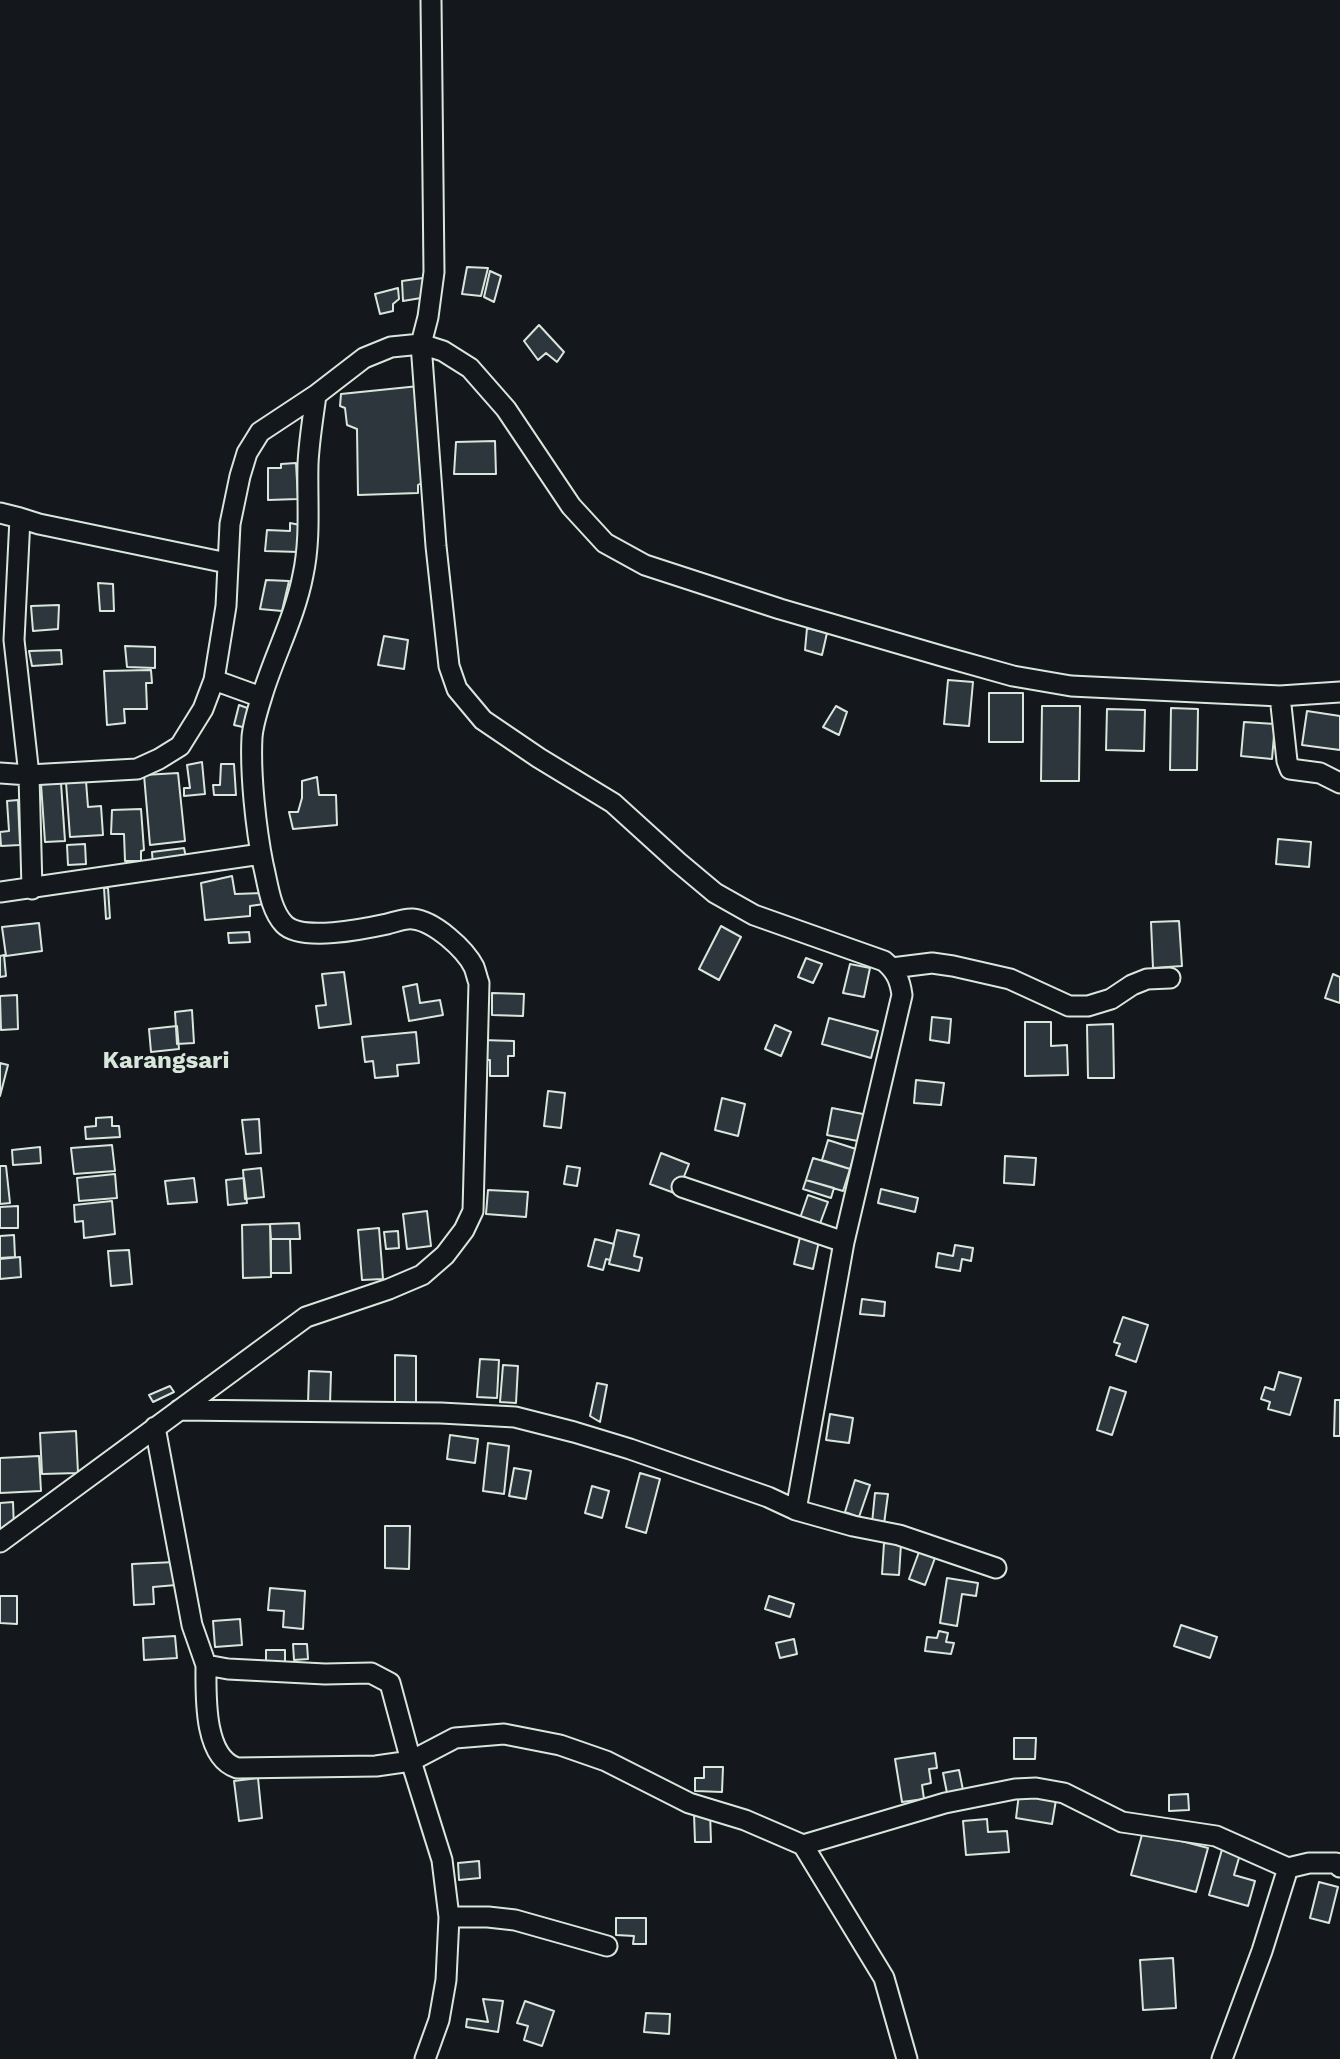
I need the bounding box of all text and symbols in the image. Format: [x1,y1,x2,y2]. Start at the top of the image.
district label: Karangsari [103,1047,229,1075]

